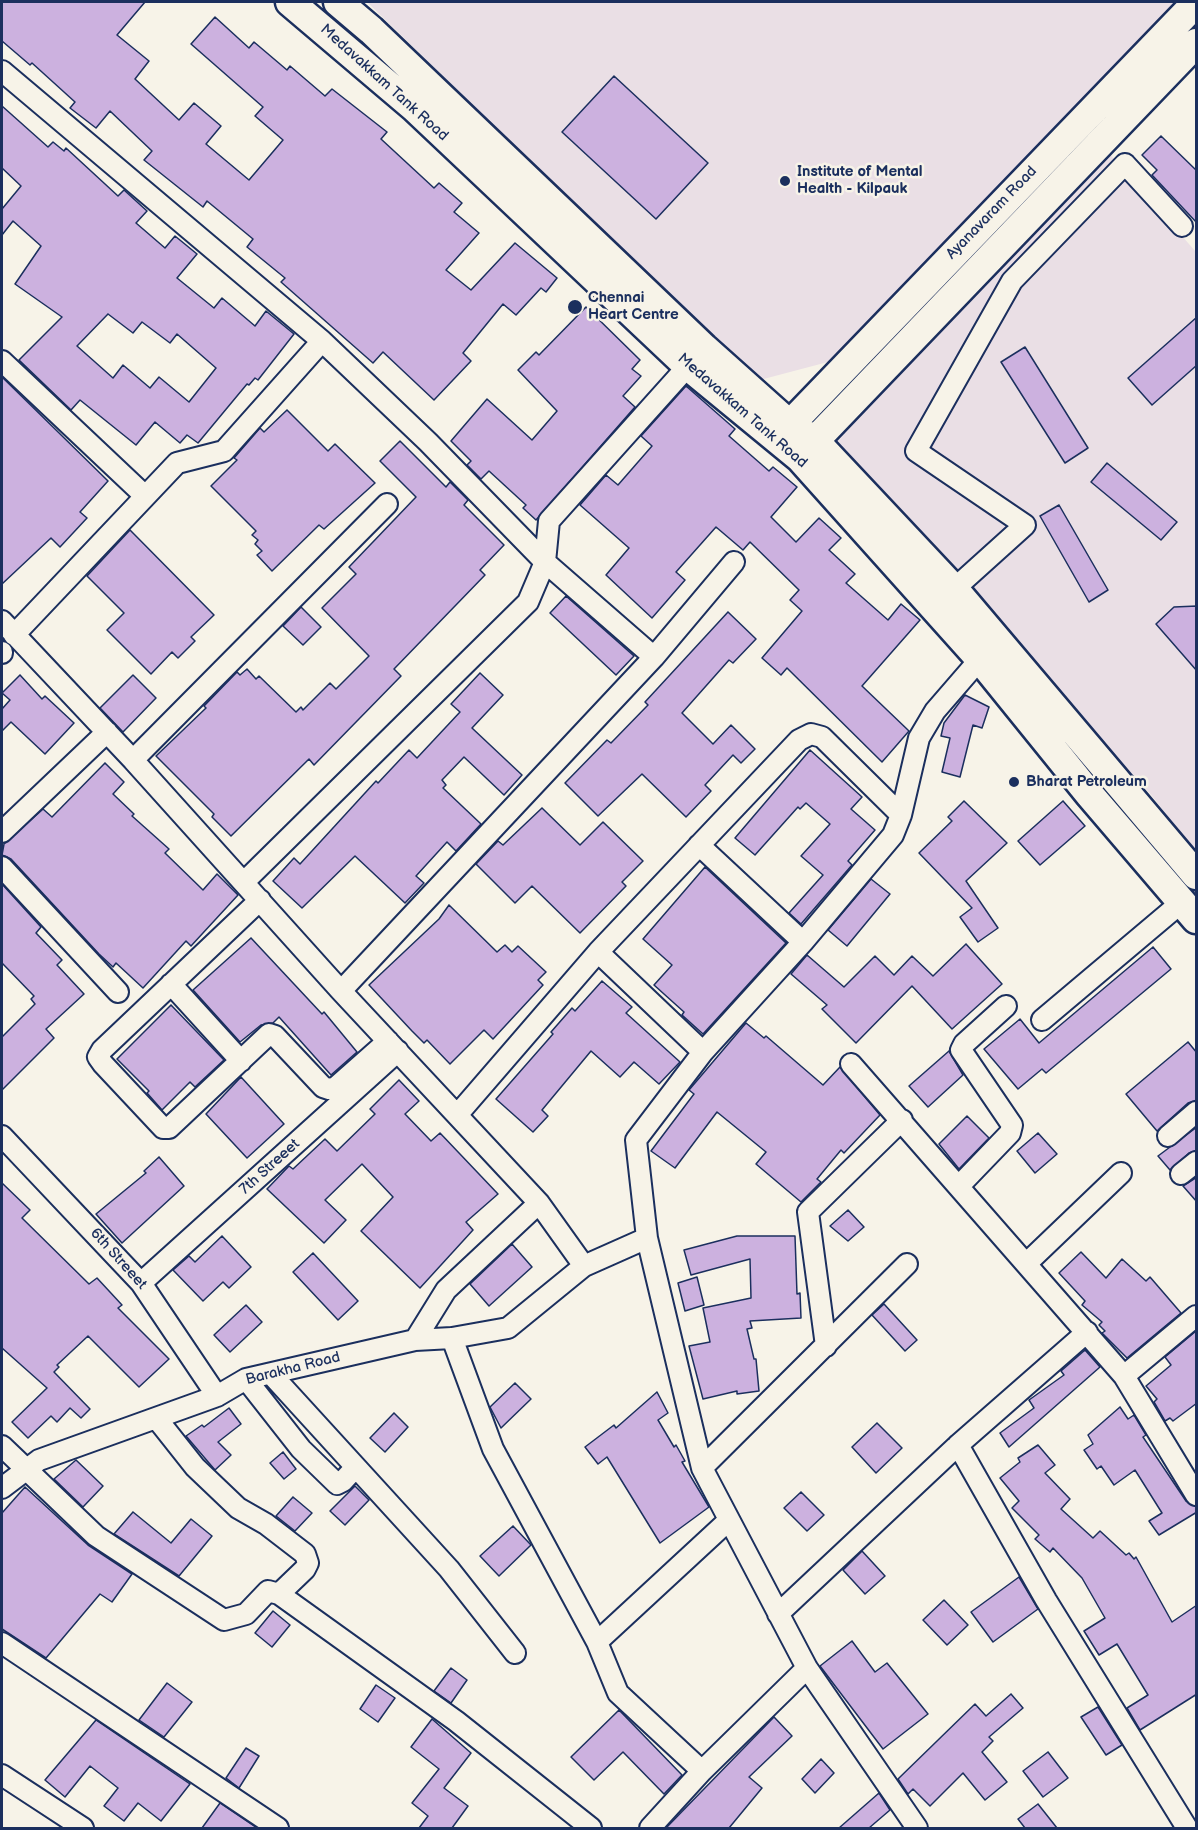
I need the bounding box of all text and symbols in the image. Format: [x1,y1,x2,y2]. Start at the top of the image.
street label: Medavakkam Tank Road [316,21,452,145]
place label: Institute of Mental Health - Kilpauk [797,163,923,198]
street label: Ayanavaram Road [943,163,1041,263]
marker: Institute of Mental Health - Kilpauk [778,174,792,188]
place label: Chennai Heart Centre [588,289,679,324]
marker: Chennai Heart Centre [566,298,584,316]
street label: Medavakkam Tank Road [673,350,811,472]
place label: Bharat Petroleum [1026,773,1147,791]
marker: Bharat Petroleum [1007,775,1021,789]
street label: 7th Streeet [236,1135,304,1199]
street label: 6th Streeet [86,1225,150,1293]
street label: Barakha Road [244,1349,342,1389]

